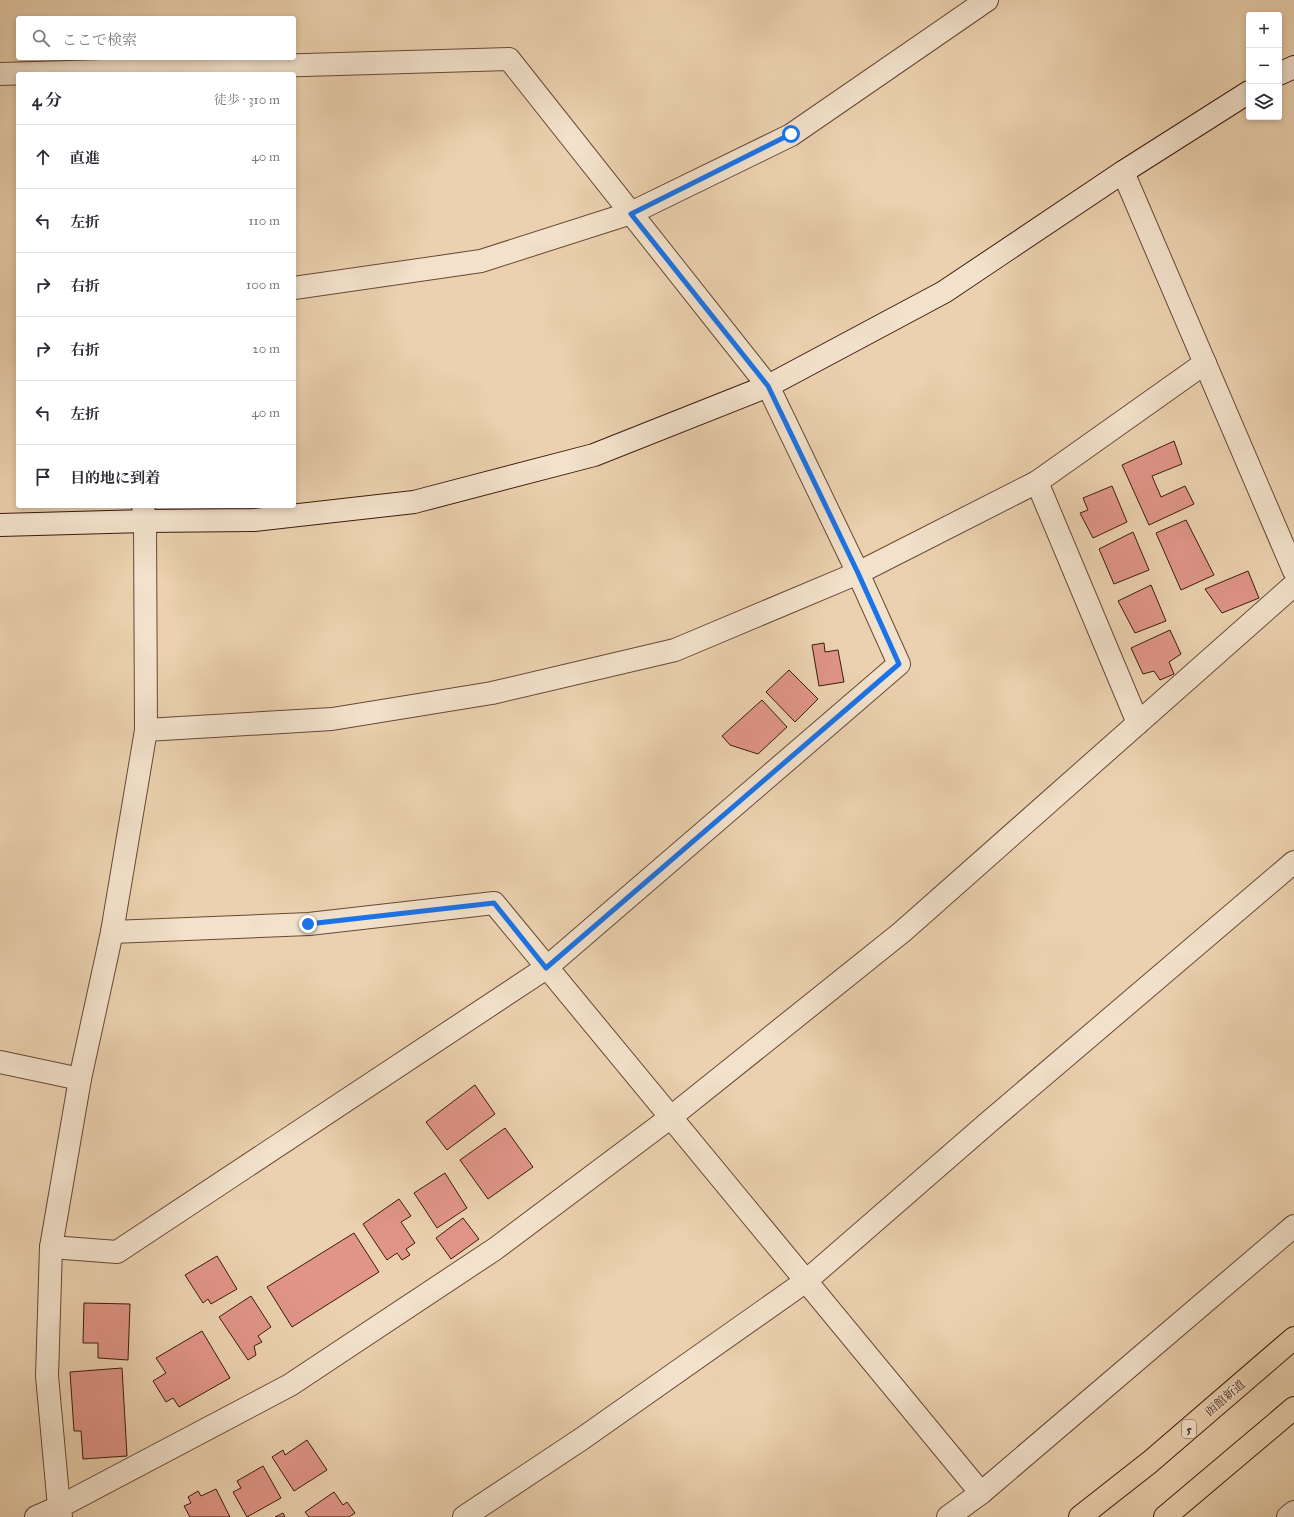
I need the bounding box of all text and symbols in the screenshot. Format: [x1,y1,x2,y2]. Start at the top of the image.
map controls [1246,12,1282,120]
button: + [1246,12,1282,48]
search box [16,16,296,60]
icon: search [30,27,52,49]
text: ここで検索 [62,31,137,49]
button: − [1246,48,1282,84]
button: layers [1246,84,1282,120]
text: 4 分 [32,90,62,111]
text: 徒歩 · 310 m [214,92,280,108]
route start [782,125,800,143]
icon: ahead [32,146,54,168]
text: 直進 [70,149,100,167]
text: 40 m [251,149,280,165]
icon: left [32,210,54,232]
text: 左折 [70,213,100,231]
text: 110 m [248,213,280,229]
icon: right [32,274,54,296]
text: 右折 [70,277,100,295]
text: 100 m [246,277,280,293]
icon: right [32,338,54,360]
text: 右折 [70,341,100,359]
text: 20 m [252,341,280,357]
icon: left [32,402,54,424]
text: 左折 [70,405,100,423]
text: 40 m [251,405,280,421]
icon: arrive [32,466,54,488]
text: 目的地に到着 [70,469,160,487]
route end [299,915,317,933]
street label: 函館新道 [1202,1377,1248,1419]
road number: 5 [1182,1420,1196,1438]

